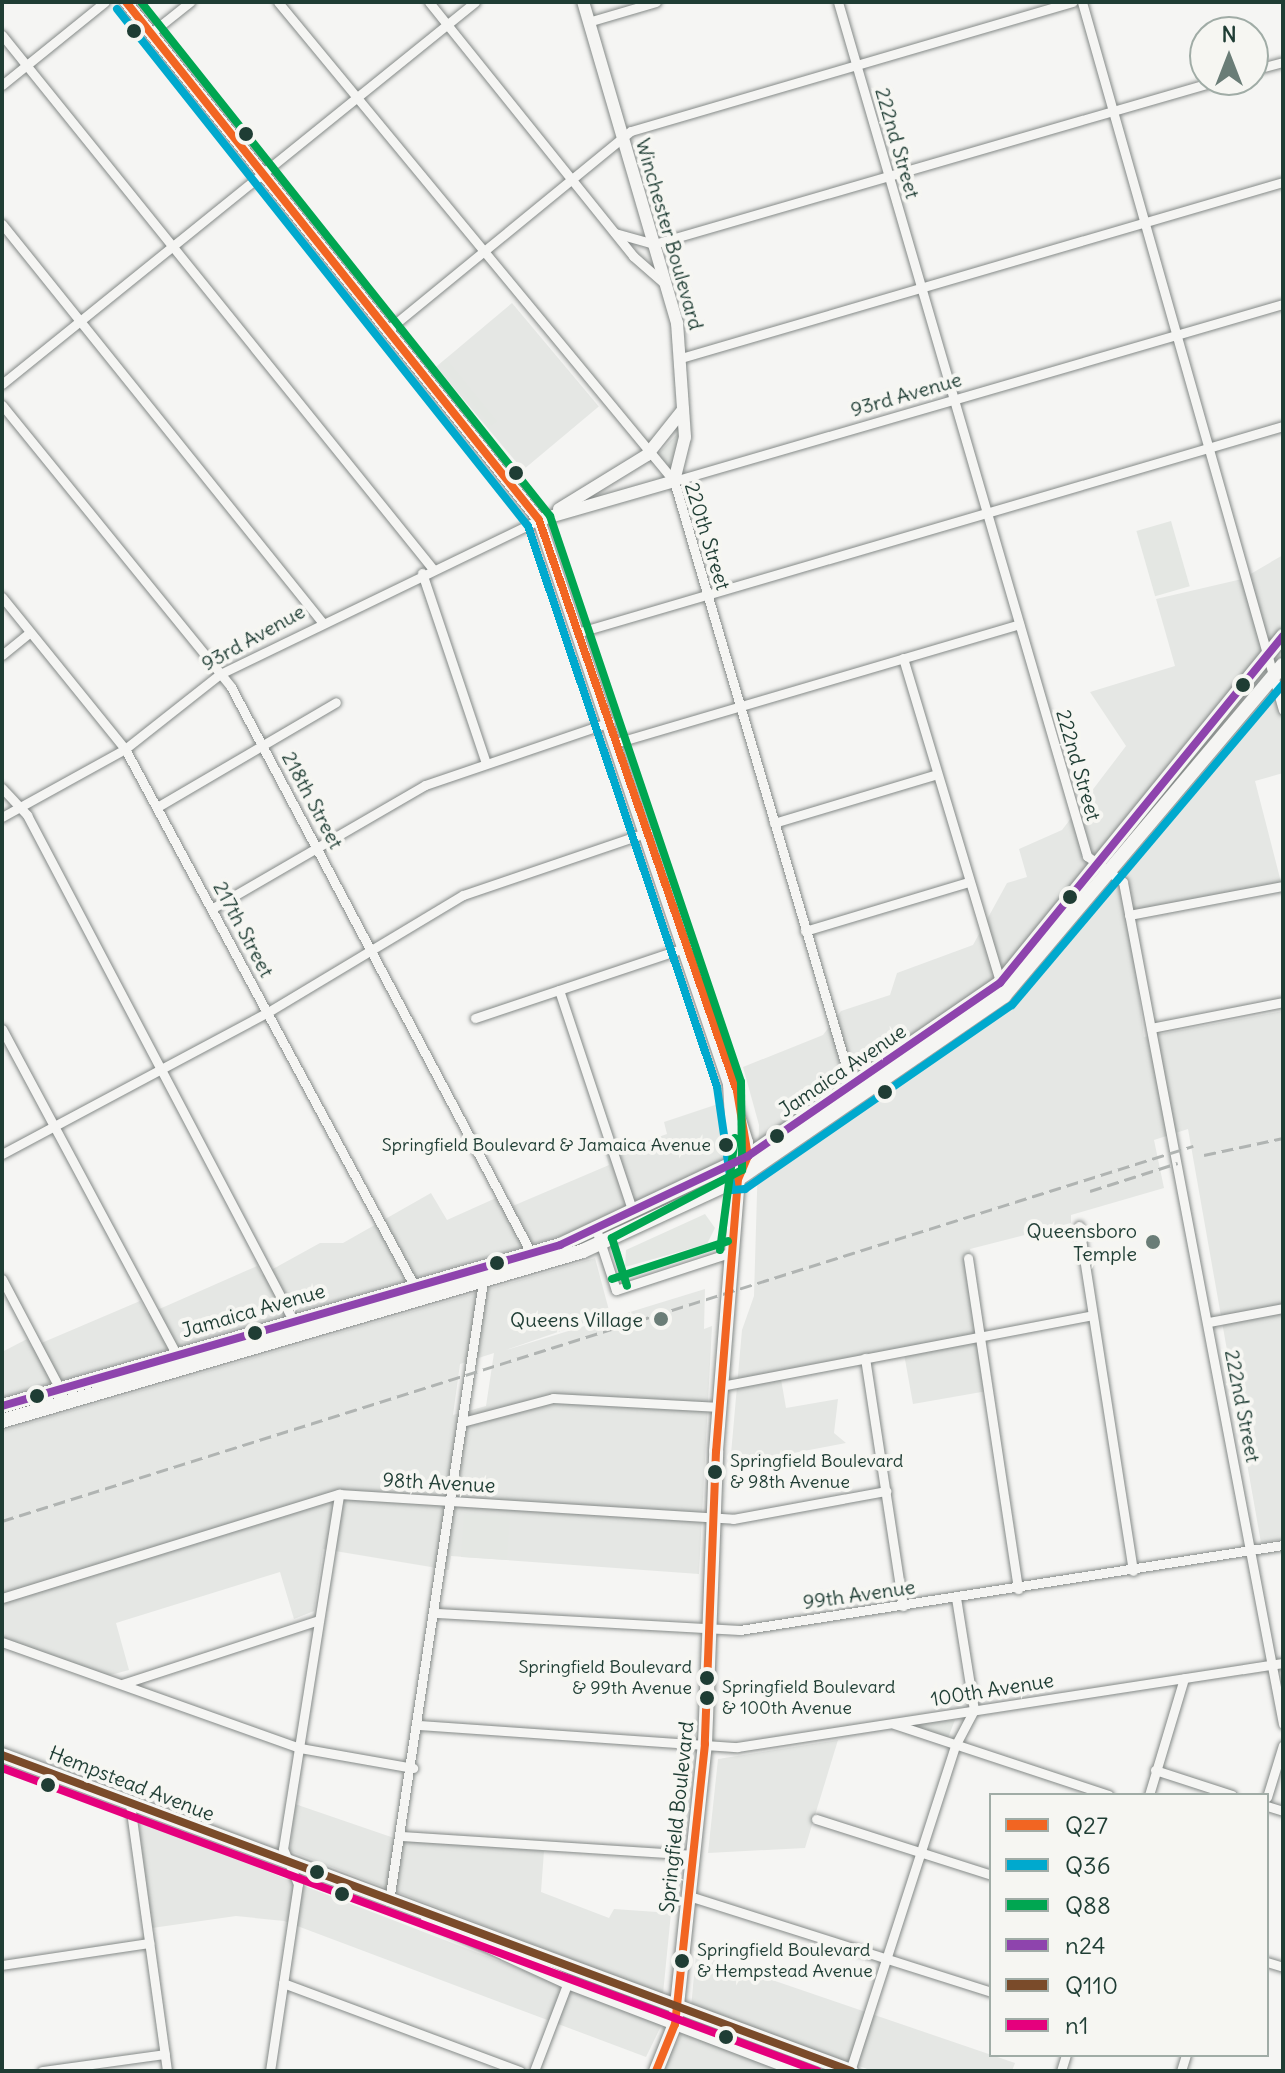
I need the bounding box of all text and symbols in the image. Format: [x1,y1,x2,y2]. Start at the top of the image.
north arrow [1189,16,1269,96]
text: N [1221,20,1237,48]
unlabelled marker [126,23,142,39]
street label: 222nd Street [871,85,925,201]
unlabelled marker [238,126,254,142]
street label: Winchester Boulevard [631,135,709,333]
street label: 93rd Avenue [848,367,964,421]
unlabelled marker [508,465,524,481]
street label: 220th Street [680,479,736,593]
street label: 93rd Avenue [197,599,309,675]
unlabelled marker [1235,677,1251,693]
street label: 222nd Street [1052,707,1106,823]
street label: 218th Street [277,747,349,853]
street label: 217th Street [209,877,279,981]
unlabelled marker [1062,889,1078,905]
street label: Jamaica Avenue [774,1019,910,1121]
unlabelled marker [877,1084,893,1100]
unlabelled marker [769,1128,785,1144]
place label: Springfield Boulevard & Jamaica Avenue [382,1134,711,1156]
marker: Springfield Boulevard & Jamaica Avenue [718,1137,734,1153]
place label: Queensboro Temple [1027,1218,1137,1265]
marker: Queensboro Temple [1144,1233,1162,1251]
unlabelled marker [489,1255,505,1271]
street label: Jamaica Avenue [178,1278,328,1342]
place label: Queens Village [510,1307,643,1331]
marker: Queens Village [650,1308,672,1330]
unlabelled marker [247,1325,263,1341]
street label: 222nd Street [1220,1348,1266,1464]
unlabelled marker [29,1388,45,1404]
place label: Springfield Boulevard & 98th Avenue [730,1451,903,1494]
marker: Springfield Boulevard & 98th Avenue [707,1464,723,1480]
street label: 98th Avenue [382,1467,496,1497]
street label: 99th Avenue [801,1574,917,1614]
place label: Springfield Boulevard & 99th Avenue [519,1657,692,1700]
street label: 100th Avenue [929,1667,1055,1711]
marker: Springfield Boulevard & 99th Avenue [699,1670,715,1686]
place label: Springfield Boulevard & 100th Avenue [722,1677,895,1720]
marker: Springfield Boulevard & 100th Avenue [699,1690,715,1706]
street label: Springfield Boulevard [654,1720,698,1914]
street label: Hempstead Avenue [46,1740,218,1826]
unlabelled marker [40,1777,56,1793]
legend [989,1793,1269,2057]
text: Q27 [1065,1810,1108,1840]
text: Q36 [1065,1850,1111,1880]
unlabelled marker [309,1864,325,1880]
unlabelled marker [334,1886,350,1902]
text: Q88 [1065,1890,1111,1920]
text: n24 [1065,1930,1106,1960]
place label: Springfield Boulevard & Hempstead Avenue [697,1940,873,1982]
marker: Springfield Boulevard & Hempstead Avenue [674,1953,690,1969]
text: Q110 [1065,1970,1118,2000]
text: n1 [1065,2010,1088,2040]
unlabelled marker [718,2029,734,2045]

